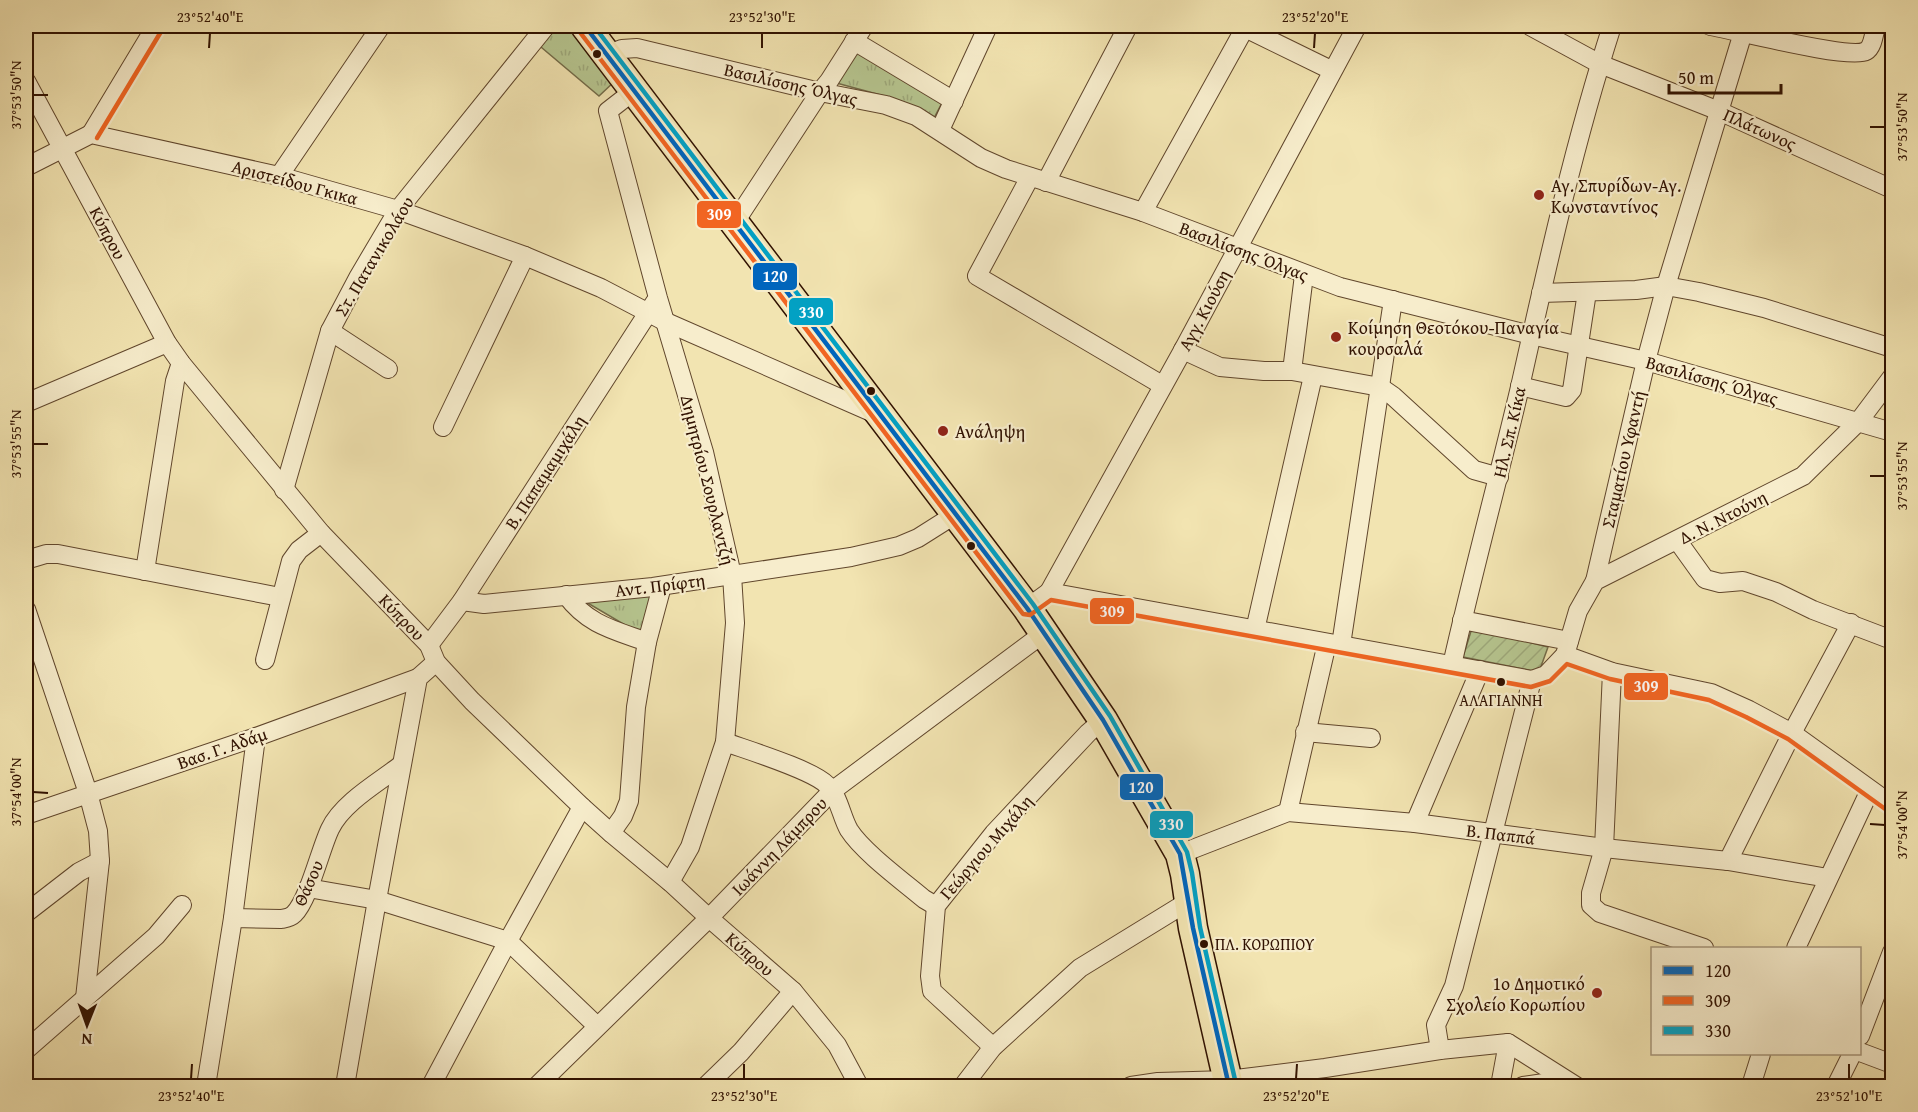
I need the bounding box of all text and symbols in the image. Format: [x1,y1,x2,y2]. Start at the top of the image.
text: 23°52'40"E [177,6,244,27]
text: 23°52'30"E [729,6,796,27]
text: 23°52'20"E [1282,6,1349,27]
unlabelled marker [591,48,603,60]
street label: Βασιλίσσης Όλγας [722,56,861,113]
scale bar [1669,57,1782,95]
text: 37°53'50"N [5,60,26,129]
text: 50 m [1678,64,1714,91]
text: 37°53'50"N [1891,92,1912,161]
street label: Πλάτωνος [1719,101,1801,157]
street label: Αριστείδου Γκικα [229,152,361,212]
place label: Αγ. Σπυρίδων-Αγ. Κωνσταντίνος [1551,172,1681,220]
marker: Αγ. Σπυρίδων-Αγ. Κωνσταντίνος [1532,188,1546,202]
street label: Στ. Πατανικολάου [327,191,421,321]
line badge: 309 [696,200,742,229]
street label: Κύπρου [83,202,133,264]
text: 309 [707,202,731,226]
street label: Βασιλίσσης Όλγας [1176,214,1313,288]
line badge: 120 [752,262,798,291]
text: 120 [763,264,787,288]
street label: Αγγ. Κιούση [1171,264,1237,356]
line badge: 330 [788,297,834,326]
text: 330 [799,300,823,324]
place label: Κοίμηση Θεοτόκου-Παναγία κουρσαλά [1348,314,1559,362]
marker: Κοίμηση Θεοτόκου-Παναγία κουρσαλά [1329,330,1343,344]
street label: Βασιλίσσης Όλγας [1643,348,1782,412]
street label: Ηλ. Σπ. Κίκα [1485,384,1533,480]
unlabelled marker [865,385,877,397]
street label: Σταματίου Υφαντή [1594,388,1652,530]
street label: Δημητρίου Σουρλαντζή [674,392,742,568]
text: 37°53'55"N [5,409,26,478]
street label: Β. Παπαμαμιχάλη [498,409,592,535]
place label: Ανάληψη [955,418,1025,445]
marker: Ανάληψη [936,424,950,438]
text: 37°53'55"N [1891,441,1912,510]
street label: Δ. Ν. Ντούνη [1674,483,1772,551]
unlabelled marker [965,540,977,552]
street label: Αντ. Πρίφτη [613,566,707,604]
street label: Κύπρου [373,587,431,647]
line badge: 309 [1089,597,1135,625]
text: 309 [1100,599,1124,623]
line badge: 309 [1623,672,1669,701]
text: 309 [1634,674,1658,698]
marker: ΑΛΑΓΙΑΝΝΗ [1495,676,1507,688]
place label: ΑΛΑΓΙΑΝΝΗ [1459,688,1543,712]
street label: Βασ. Γ. Αδάμ [173,720,271,776]
text: 37°54'00"N [5,757,26,826]
line badge: 120 [1119,773,1164,801]
text: 120 [1129,775,1153,799]
street label: Γεώργιου Μιχάλη [933,789,1039,905]
street label: Ιωάννη Λάμπρου [725,790,833,902]
text: 37°54'00"N [1891,790,1912,859]
line badge: 330 [1149,810,1194,839]
text: 330 [1159,812,1183,836]
street label: Β. Παππά [1465,816,1537,852]
street label: Θάσου [286,856,330,910]
street label: Κύπρου [720,925,780,983]
place label: ΠΛ. ΚΟΡΩΠΙΟΥ [1215,932,1315,956]
marker: ΠΛ. ΚΟΡΩΠΙΟΥ [1198,938,1210,950]
legend [1651,947,1861,1055]
text: 120 [1705,957,1731,984]
place label: 1ο Δημοτικό Σχολείο Κορωπίου [1446,970,1585,1018]
marker: 1ο Δημοτικό Σχολείο Κορωπίου [1590,986,1604,1000]
text: 309 [1705,987,1731,1014]
north arrow [57,995,117,1055]
text: 330 [1705,1017,1731,1044]
text: N [81,1028,92,1052]
text: 23°52'40"E [158,1085,225,1106]
text: 23°52'30"E [711,1085,778,1106]
text: 23°52'20"E [1263,1085,1330,1106]
text: 23°52'10"E [1816,1085,1883,1106]

